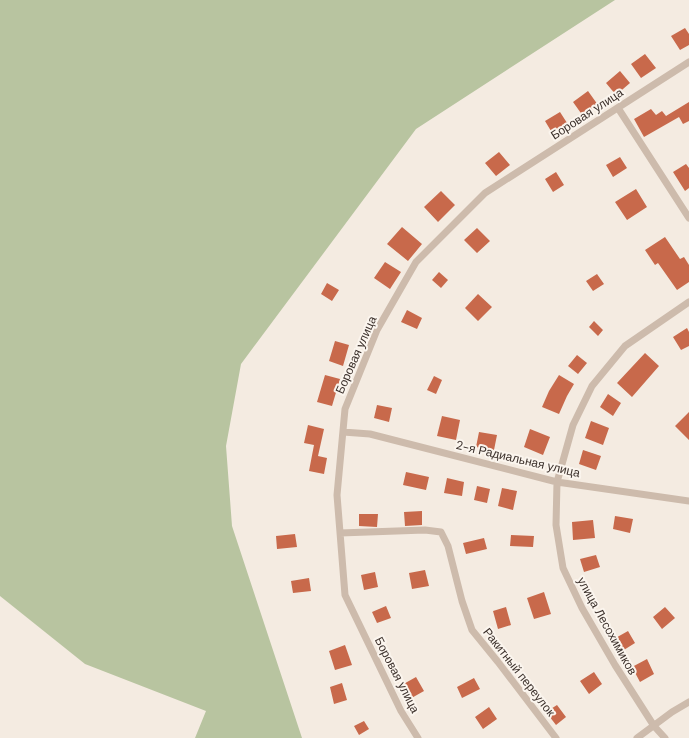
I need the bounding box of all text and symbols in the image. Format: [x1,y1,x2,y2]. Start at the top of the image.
street label: Боровая улица [548,84,627,143]
street label: Боровая улица [332,313,380,396]
street label: 2-я Радиальная улица [454,437,582,481]
street label: улица Лесохимиков [573,574,641,678]
street label: Ракитный переулок [479,624,559,720]
street label: Боровая улица [371,634,423,716]

